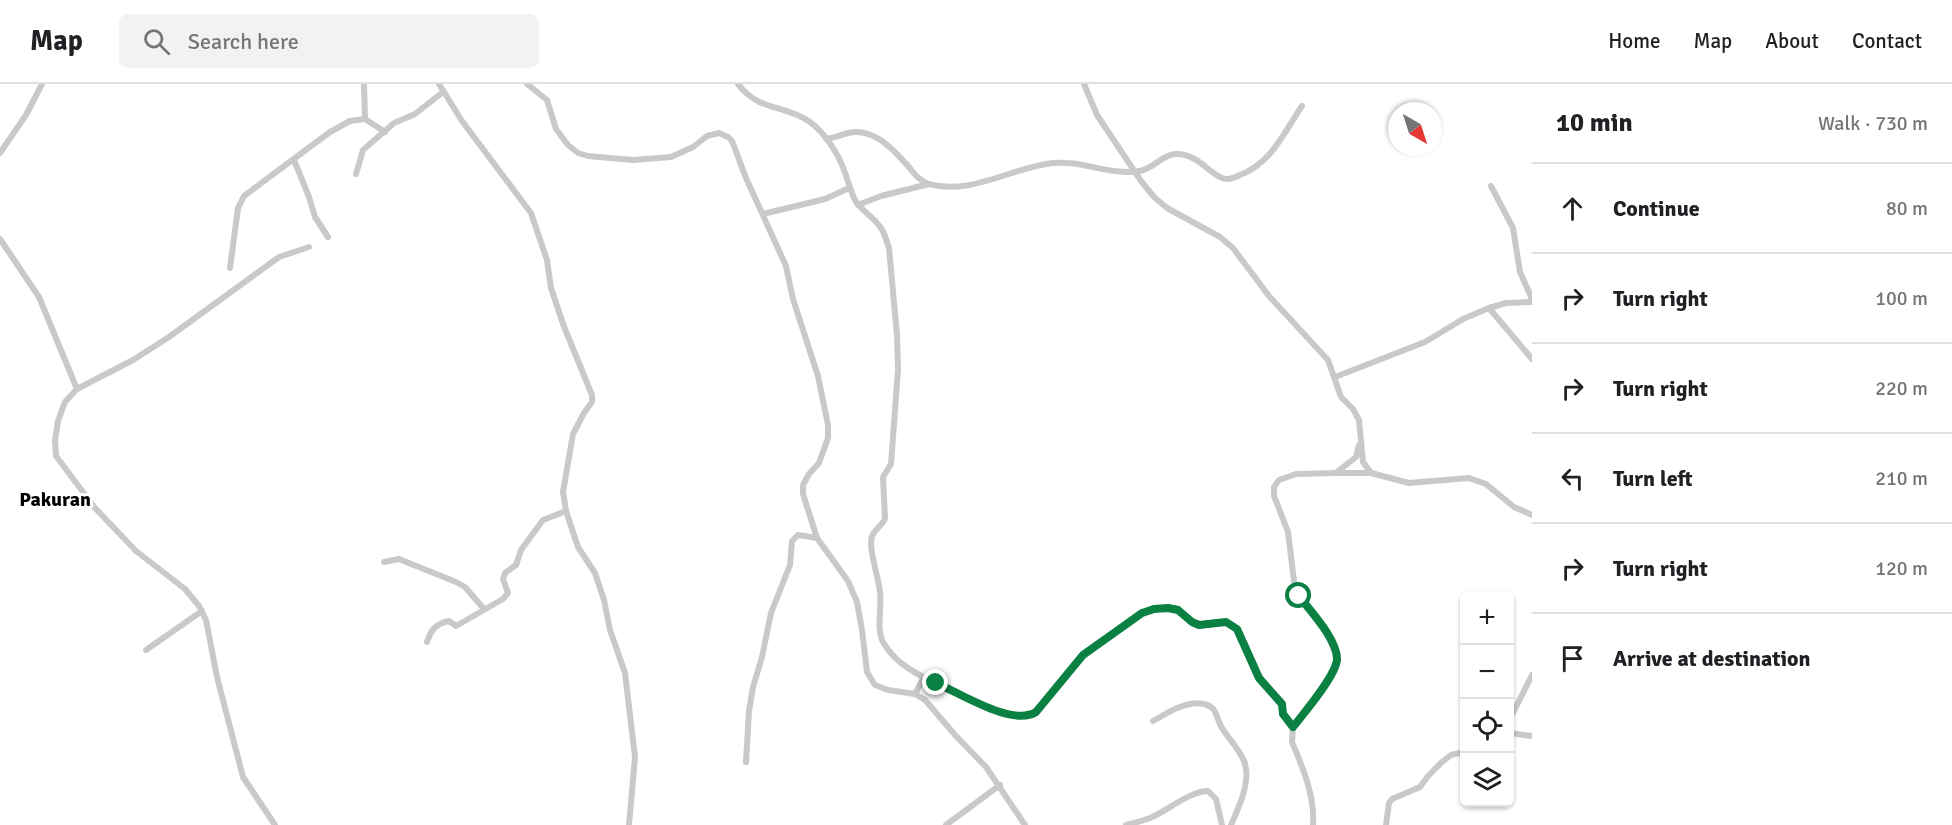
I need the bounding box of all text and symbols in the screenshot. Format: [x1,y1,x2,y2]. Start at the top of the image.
search box [119,14,539,68]
text: Map [30,24,83,58]
icon: search [140,25,173,58]
text: Search here [188,28,299,55]
text: Home [1608,28,1661,54]
text: Map [1694,28,1732,54]
text: About [1765,28,1819,54]
text: Contact [1852,28,1922,54]
north arrow [1388,102,1442,156]
text: 10 min [1556,107,1633,139]
text: Walk · 730 m [1818,111,1928,136]
icon: ahead [1556,192,1589,225]
text: Continue [1613,195,1700,222]
text: 80 m [1886,196,1928,221]
icon: right [1556,282,1589,315]
text: Turn right [1613,285,1708,312]
text: 100 m [1875,286,1928,311]
icon: right [1556,372,1589,405]
text: Turn right [1613,375,1708,402]
text: 220 m [1875,376,1928,401]
icon: left [1556,462,1589,495]
text: Turn left [1613,465,1693,492]
text: 210 m [1875,466,1928,491]
district label: Pakuran [19,487,91,512]
icon: right [1556,552,1589,585]
text: Turn right [1613,555,1708,582]
text: 120 m [1875,556,1928,581]
route start [1285,582,1311,608]
map controls [1460,591,1514,807]
button: + [1460,591,1514,645]
icon: arrive [1556,642,1589,675]
button: − [1460,645,1514,699]
text: Arrive at destination [1613,645,1810,672]
route end [922,669,948,695]
button: locate [1460,699,1514,753]
button: layers [1460,753,1514,807]

